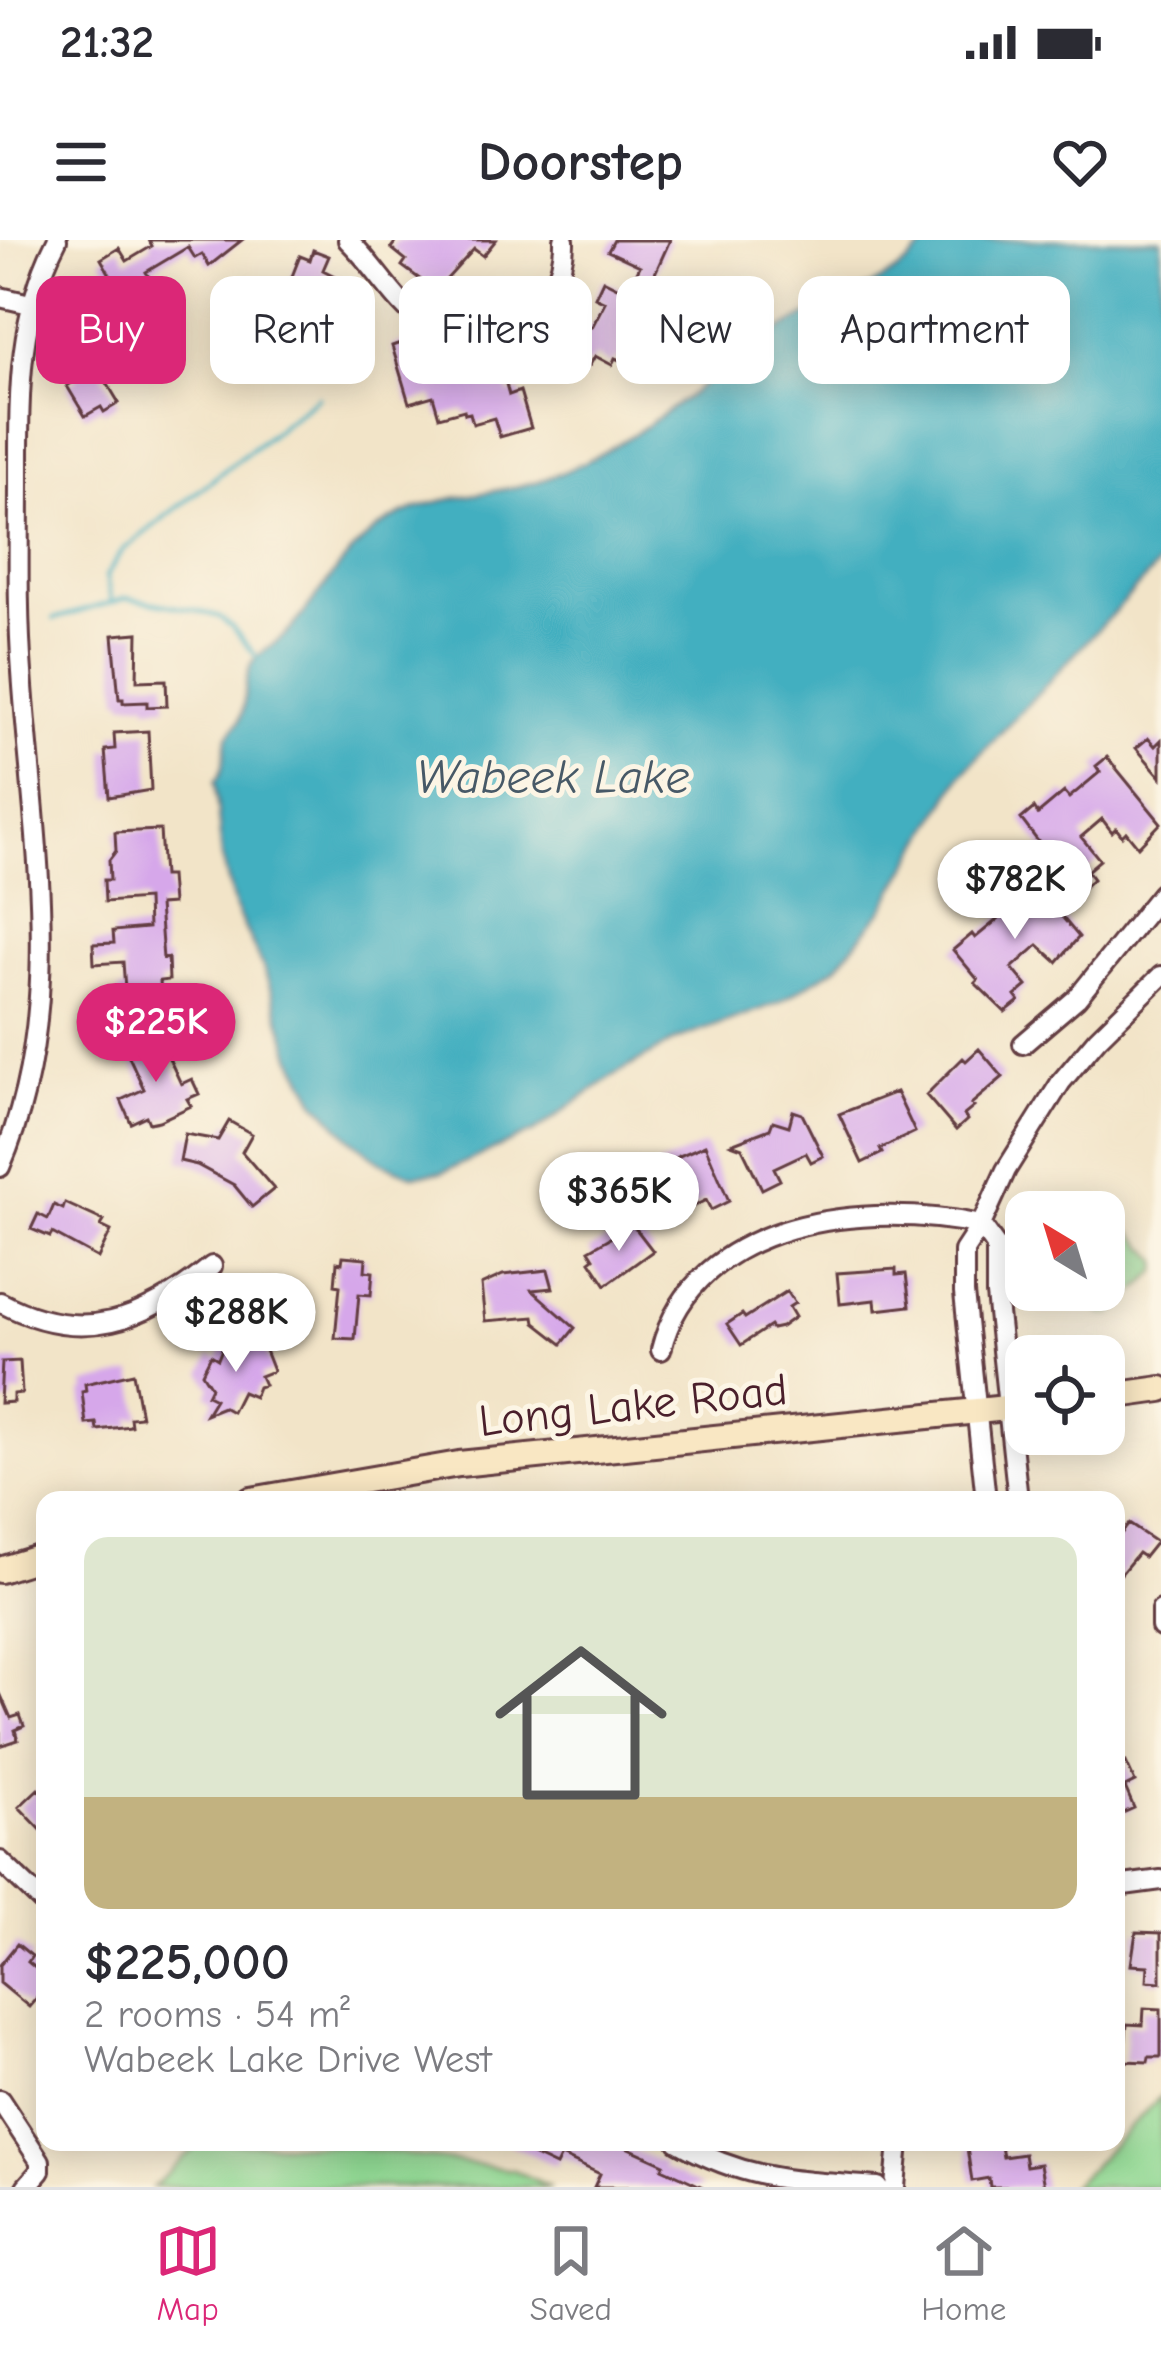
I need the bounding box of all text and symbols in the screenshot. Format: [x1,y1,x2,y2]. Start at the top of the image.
text: 21:32 [60,16,154,68]
icon: menu [48,129,114,195]
icon: heart [1047,129,1113,195]
text: Doorstep [478,131,683,194]
chip: Buy [36,276,186,384]
chip: Rent [210,276,375,384]
chip: Filters [399,276,592,384]
chip: New [616,276,774,384]
chip: Apartment [798,276,1070,384]
water label: Wabeek Lake [416,750,690,805]
pin: $782K [931,840,1099,942]
text: $782K [964,856,1066,901]
pin: $225K [72,983,240,1085]
text: $225K [104,999,209,1044]
pin: $365K [535,1152,703,1254]
text: $365K [566,1168,672,1213]
north arrow [1005,1191,1125,1311]
map controls [1005,1191,1125,1455]
pin: $288K [152,1273,320,1375]
text: $288K [184,1289,288,1334]
button: locate [1005,1335,1125,1455]
street label: Long Lake Road [476,1363,790,1447]
icon: home [473,1615,689,1831]
text: $225,000 [84,1933,290,1992]
text: 2 rooms · 54 m² [84,1992,350,2037]
text: Wabeek Lake Drive West [84,2037,492,2082]
tab: Map [155,2218,221,2328]
tab: Saved [530,2218,612,2328]
tab: Home [921,2218,1006,2328]

